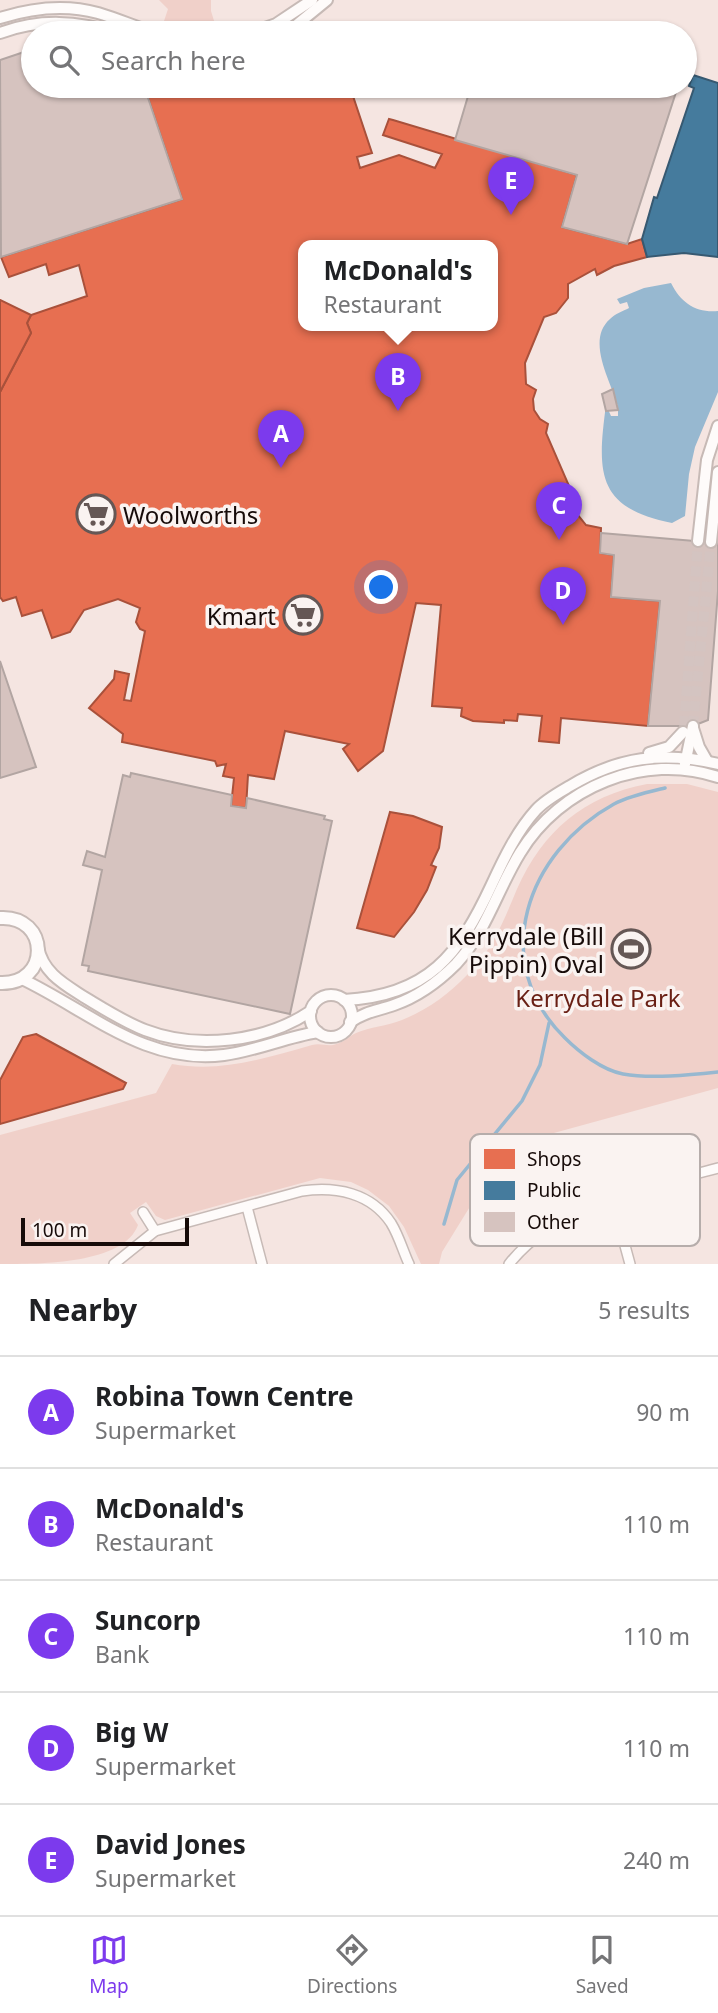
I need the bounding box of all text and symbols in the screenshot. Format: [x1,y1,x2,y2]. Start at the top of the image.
search box [21,21,697,98]
icon: search [45,41,83,79]
text: Search here [101,42,246,78]
pin: E [488,157,534,215]
popup [298,240,498,331]
text: McDonald's [323,252,473,288]
text: Restaurant [323,288,442,320]
pin: B [375,353,421,411]
pin: A [258,410,304,468]
pin: C [536,482,582,540]
supermarket icon: Woolworths [75,493,117,535]
place label: Woolworths [123,498,258,531]
pin: D [540,567,586,625]
your location [364,570,398,604]
supermarket icon: Kmart [282,594,324,636]
place label: Kmart [207,599,276,632]
place label: Kerrydale (Bill Pippin) Oval [448,919,604,980]
sports icon: Kerrydale (Bill Pippin) Oval [610,928,652,970]
park label: Kerrydale Park [515,981,681,1014]
legend [470,1134,700,1246]
text: Shops [527,1146,581,1172]
text: Public [527,1177,581,1203]
text: Other [527,1209,579,1235]
scale bar [21,1215,189,1247]
text: 100 m [32,1217,87,1243]
text: Nearby [28,1289,137,1330]
text: 5 results [598,1294,690,1326]
text: Robina Town Centre [95,1378,354,1414]
text: A [43,1396,59,1428]
text: 90 m [636,1396,690,1428]
text: Supermarket [95,1414,236,1446]
text: McDonald's [95,1490,244,1526]
text: B [43,1508,59,1540]
text: 110 m [623,1508,690,1540]
text: Restaurant [95,1526,213,1558]
text: Suncorp [95,1602,201,1638]
text: C [44,1620,58,1652]
text: 110 m [623,1620,690,1652]
text: Bank [95,1638,149,1670]
text: Big W [95,1714,168,1750]
text: D [43,1732,59,1764]
text: 110 m [623,1732,690,1764]
text: Supermarket [95,1750,236,1782]
text: David Jones [95,1826,246,1862]
text: E [45,1844,57,1876]
text: 240 m [623,1844,690,1876]
text: Supermarket [95,1862,236,1894]
tab: Map [89,1931,129,1999]
tab: Directions [307,1931,397,1999]
tab: Saved [576,1931,629,1999]

